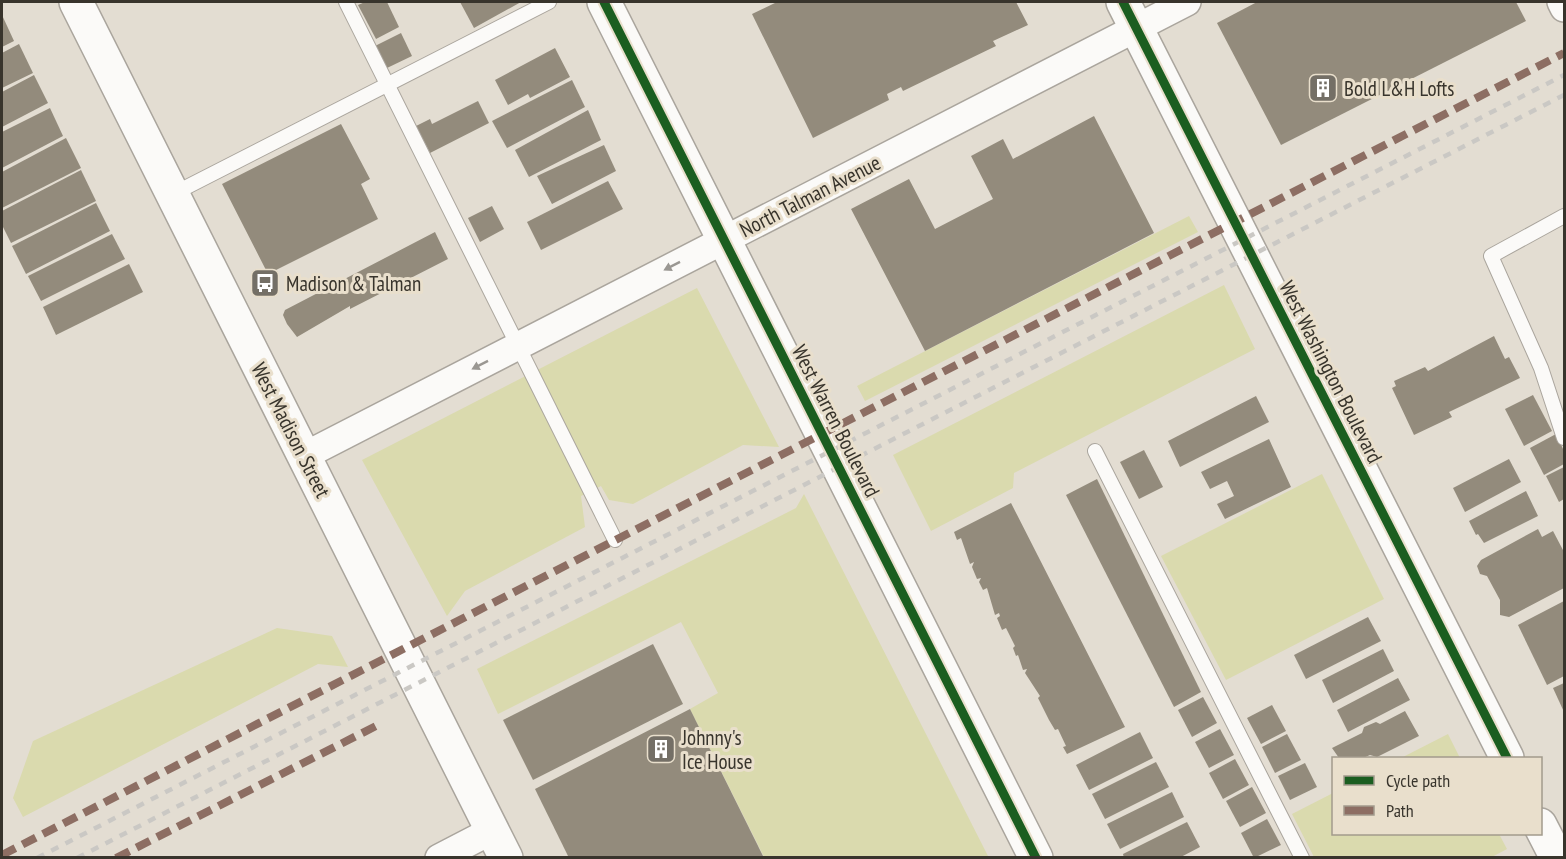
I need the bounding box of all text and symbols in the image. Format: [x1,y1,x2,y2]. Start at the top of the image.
building icon: Bold L&H Lofts [1307,72,1339,104]
place label: Bold L&H Lofts [1344,75,1454,102]
street label: North Talman Avenue [735,149,885,243]
one-way arrow [663,261,681,271]
bus stop icon: Madison & Talman [249,267,281,299]
place label: Madison & Talman [286,270,421,297]
street label: West Washington Boulevard [1273,276,1389,468]
street label: West Warren Boulevard [786,340,886,502]
street label: West Madison Street [245,358,337,502]
one-way arrow [471,360,489,370]
place label: Johnny's Ice House [681,724,752,775]
building icon: Johnny's Ice House [645,733,677,765]
legend [1332,757,1542,835]
text: Cycle path [1386,769,1450,792]
text: Path [1386,799,1414,822]

